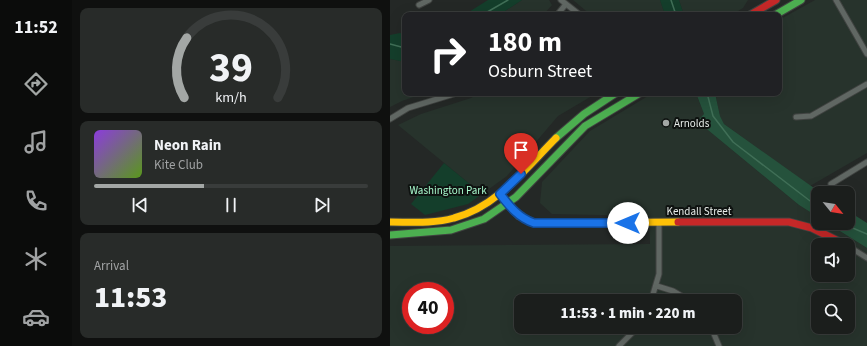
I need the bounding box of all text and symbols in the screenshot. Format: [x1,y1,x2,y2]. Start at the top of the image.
text: 11:52 [14,15,58,40]
text: 180 m [488,22,562,62]
icon: right [422,28,474,80]
text: 39 [209,38,253,98]
text: Osburn Street [488,59,592,84]
icon: directions [22,70,50,98]
text: km/h [215,87,247,108]
place label: Arnolds [674,116,710,131]
marker: Arnolds [661,118,671,128]
icon: music [22,128,50,156]
pin [504,133,538,174]
text: Neon Rain [154,135,221,156]
icon: arrive [510,139,532,161]
text: Kite Club [154,156,203,174]
park label: Washington Park [409,183,487,198]
north arrow [811,186,855,230]
map controls [811,186,855,334]
icon: phone [22,187,50,215]
icon: previous [129,194,151,216]
icon: pause [220,194,242,216]
icon: next [311,194,333,216]
position arrow [607,202,649,244]
street label: Kendall Street [667,204,732,219]
button: sound [811,238,855,282]
icon: climate [22,245,50,273]
text: Arrival [94,257,129,275]
text: 11:53 [94,276,167,319]
speed limit sign: 40 [402,282,454,334]
button: search [811,290,855,334]
icon: car [22,303,50,331]
text: 11:53 · 1 min · 220 m [561,303,695,324]

